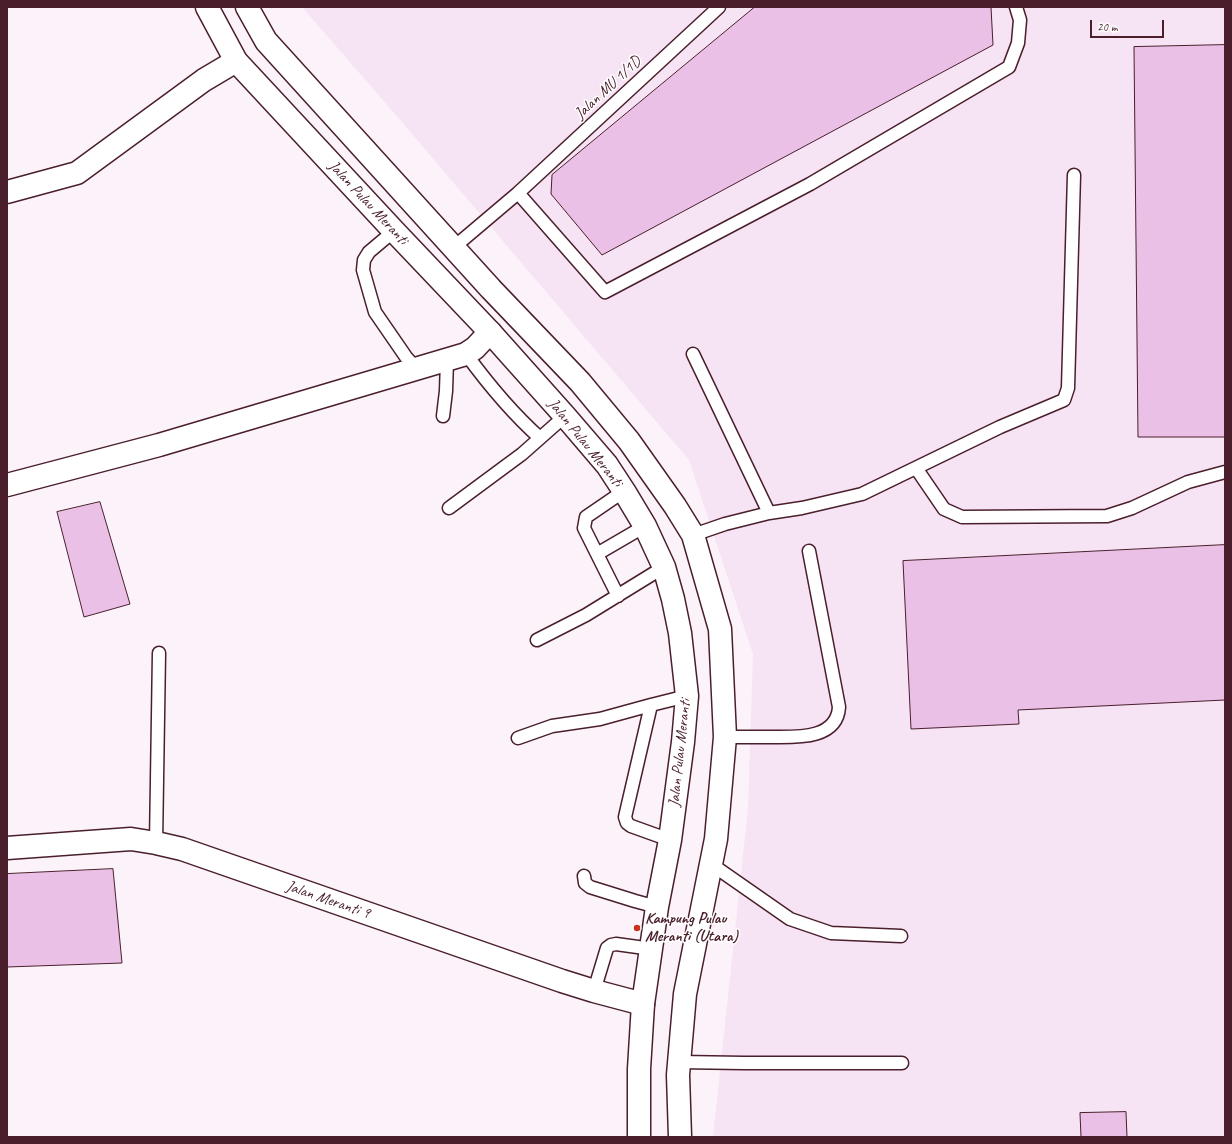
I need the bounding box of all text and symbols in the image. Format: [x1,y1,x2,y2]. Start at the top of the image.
scale bar [1092,12,1166,38]
text: 20 m [1097,19,1117,35]
street label: Jalan MU 1/1D [571,52,645,124]
street label: Jalan Pulau Meranti [324,157,412,249]
street label: Jalan Pulau Meranti [543,395,627,491]
street label: Jalan Pulau Meranti [665,698,695,808]
street label: Jalan Meranti 9 [284,877,372,923]
place label: Kampung Pulau Meranti (Utara) [645,909,738,947]
marker: Kampung Pulau Meranti (Utara) [632,923,642,933]

